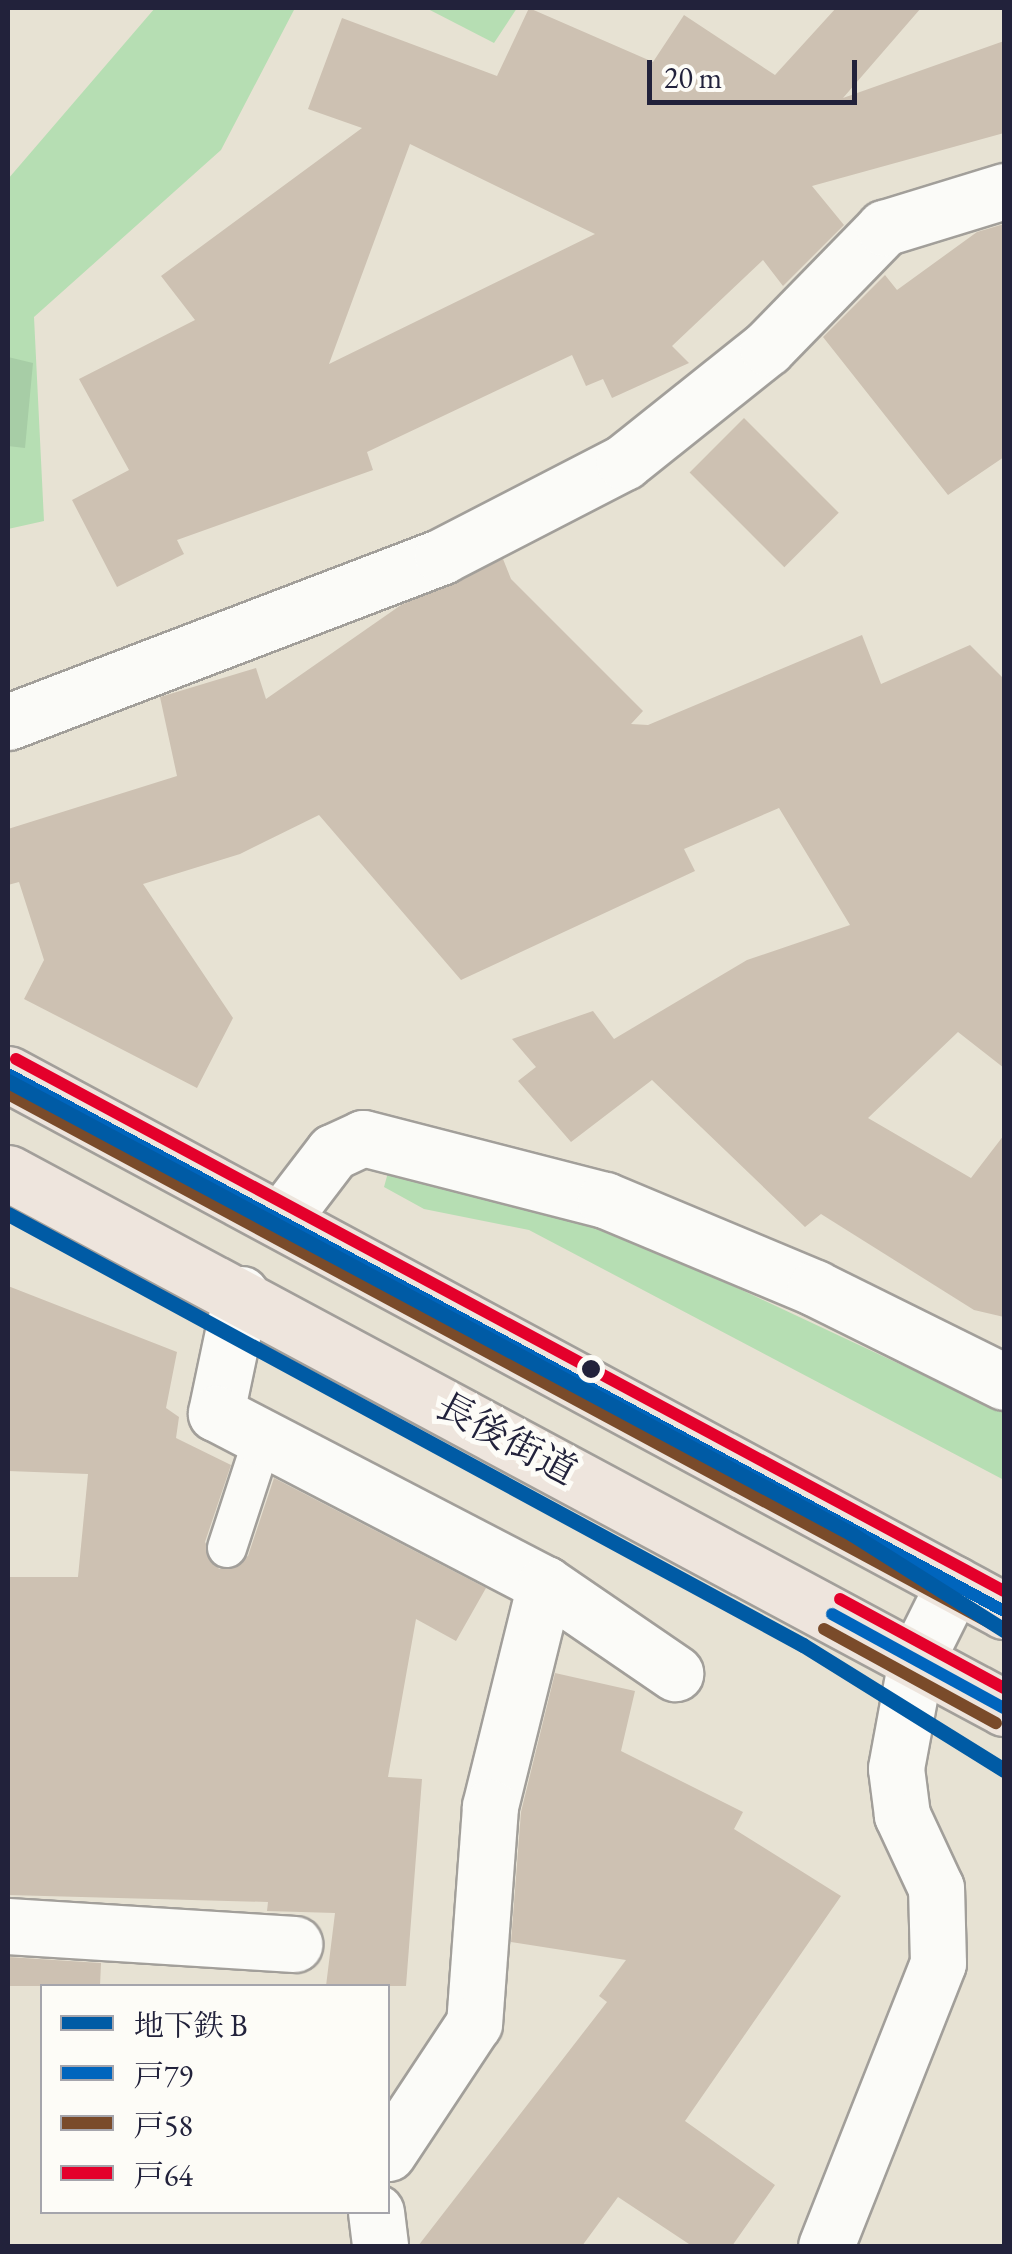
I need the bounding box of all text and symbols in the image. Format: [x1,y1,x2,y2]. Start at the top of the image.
scale bar [652,40,862,102]
text: 20 m [664,58,722,97]
unlabelled marker [581,1359,601,1379]
street label: 長後街道 [429,1382,585,1494]
legend [40,1984,390,2214]
text: 地下鉄 B [134,2006,248,2045]
text: 戸79 [134,2056,193,2095]
text: 戸58 [134,2106,193,2145]
text: 戸64 [134,2156,193,2195]

